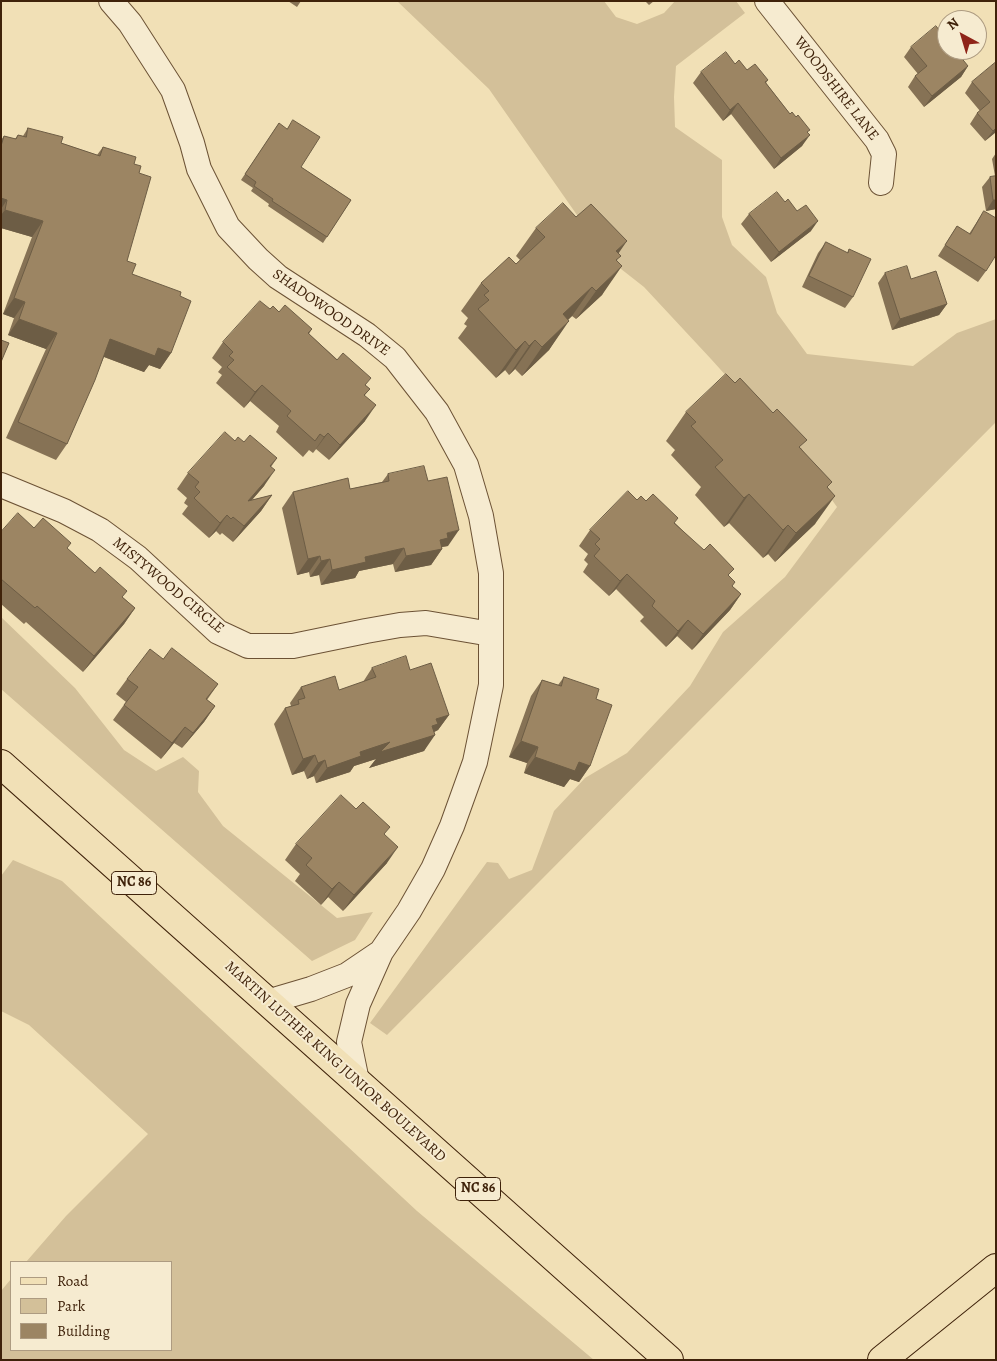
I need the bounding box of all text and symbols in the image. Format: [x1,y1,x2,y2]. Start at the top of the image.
north arrow [937,10,987,60]
text: N [943,13,963,34]
street label: WOODSHIRE LANE [790,33,882,145]
street label: SHADOWOOD DRIVE [269,266,393,360]
street label: MISTYWOOD CIRCLE [109,534,227,638]
road number: NC 86 [112,871,156,894]
street label: MARTIN LUTHER KING JUNIOR BOULEVARD [221,958,449,1166]
road number: NC 86 [456,1178,500,1200]
legend [10,1261,172,1351]
text: Road [57,1271,88,1291]
text: Park [57,1296,85,1316]
text: Building [57,1321,110,1341]

